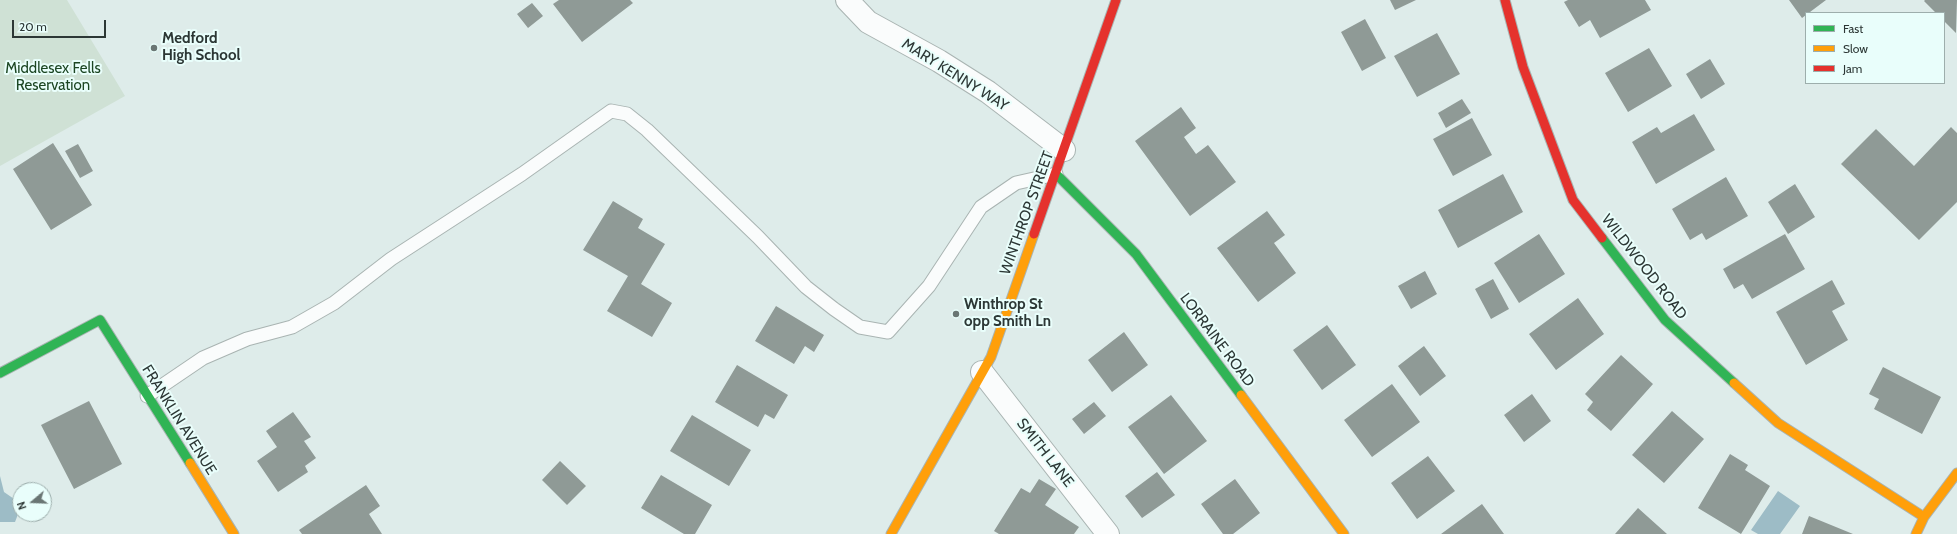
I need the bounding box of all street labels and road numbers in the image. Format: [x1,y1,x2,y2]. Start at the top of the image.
street label: MARY KENNY WAY [898,35,1012,115]
street label: WINTHROP STREET [996,149,1058,277]
street label: WILDWOOD ROAD [1597,211,1691,323]
street label: LORRAINE ROAD [1176,290,1258,390]
street label: FRANKLIN AVENUE [138,362,220,478]
street label: SMITH LANE [1013,415,1077,491]

